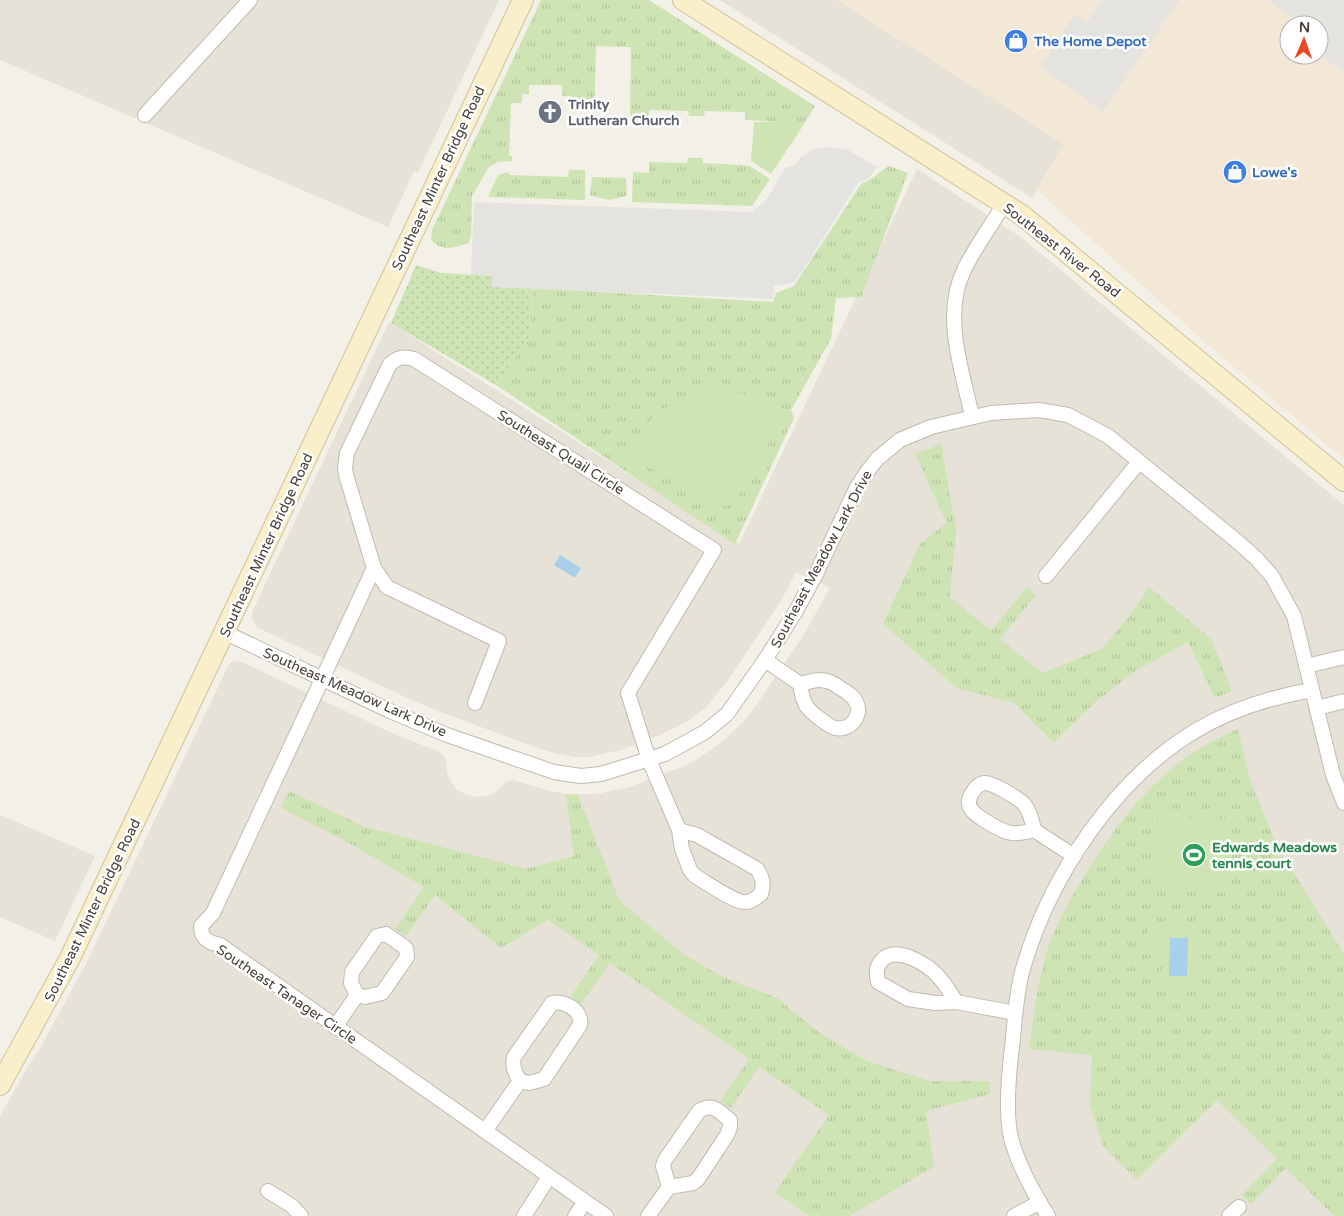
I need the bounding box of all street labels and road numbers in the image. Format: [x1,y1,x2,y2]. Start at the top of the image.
street label: Southeast Minter Bridge Road [388,83,489,273]
street label: Southeast River Road [1000,199,1124,301]
street label: Southeast Quail Circle [494,406,627,498]
street label: Southeast Minter Bridge Road [216,450,317,640]
street label: Southeast Meadow Lark Drive [767,467,876,651]
street label: Southeast Meadow Lark Drive [260,644,449,741]
street label: Southeast Minter Bridge Road [41,816,144,1004]
street label: Southeast Tanager Circle [213,941,360,1048]

